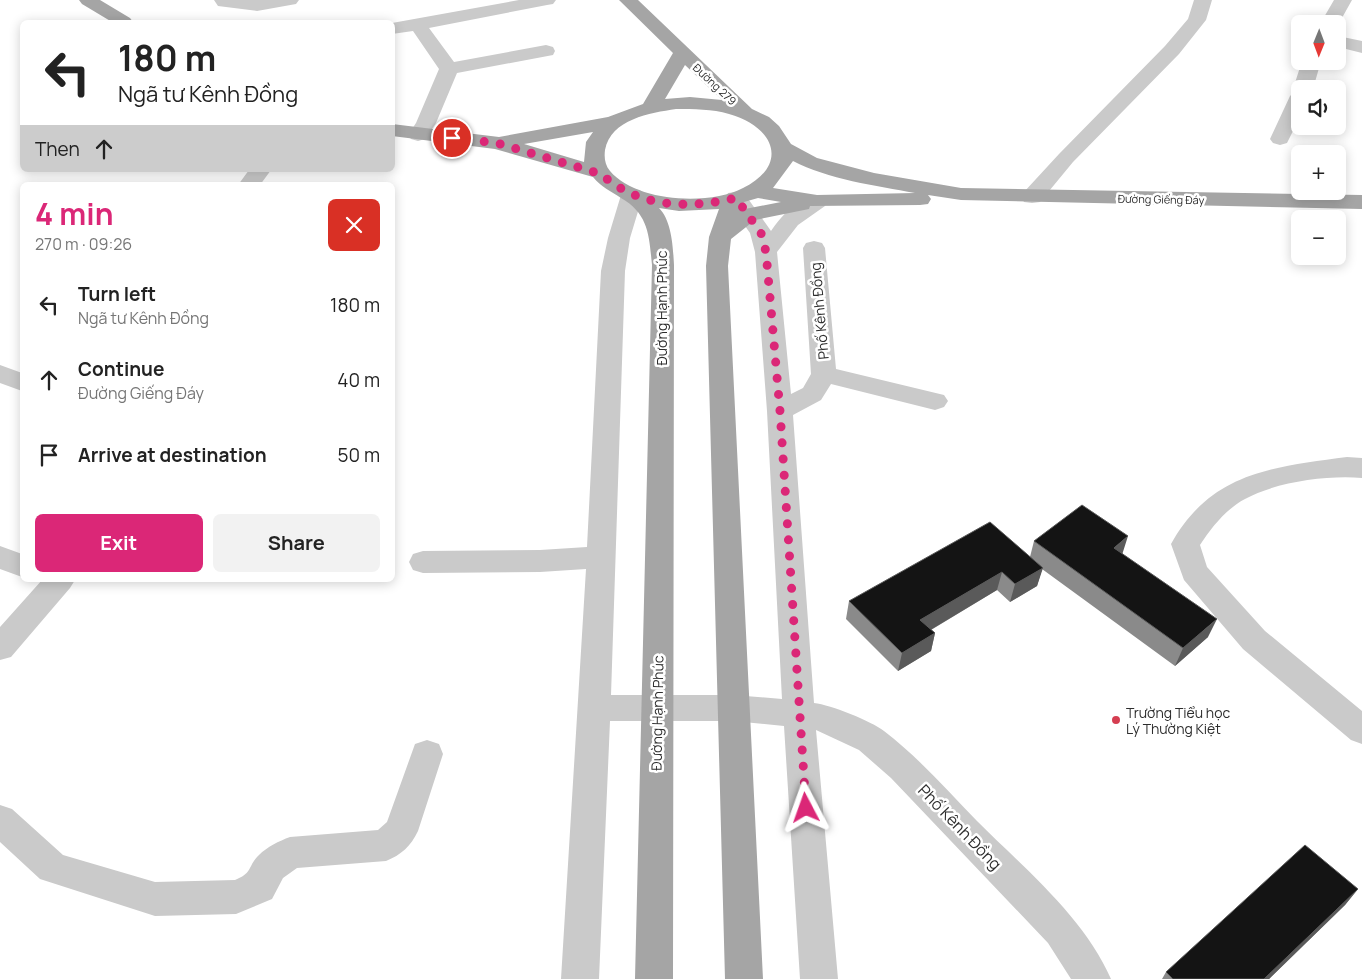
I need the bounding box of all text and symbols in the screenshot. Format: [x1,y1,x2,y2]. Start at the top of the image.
north arrow [1291,15,1346,70]
map controls [1291,15,1346,265]
text: 180 m [118,34,216,82]
icon: left [35,40,100,105]
street label: Đường 279 [690,60,740,108]
text: Ngã tư Kênh Đồng [118,79,298,109]
button: sound [1291,80,1346,135]
pin [431,117,473,159]
icon: arrive [438,124,466,152]
icon: ahead [90,135,118,163]
text: Then [35,136,80,162]
button: + [1291,145,1346,200]
street label: Đường Giếng Đáy [1118,191,1205,207]
text: 4 min [35,193,113,234]
button: close [328,199,380,251]
button: − [1291,210,1346,265]
text: 270 m · 09:26 [35,233,132,255]
street label: Đường Hạnh Phúc [652,250,671,366]
street label: Phố Kênh Đồng [805,262,833,360]
text: Turn left [78,281,156,307]
icon: left [35,291,63,319]
text: 180 m [330,292,380,318]
text: Ngã tư Kênh Đồng [78,307,209,329]
text: Continue [78,356,164,382]
icon: ahead [35,366,63,394]
text: 40 m [337,367,380,393]
text: Đường Giếng Đáy [78,382,204,404]
icon: arrive [35,441,63,469]
text: Arrive at destination [78,442,267,468]
text: 50 m [338,442,380,468]
button: Exit [35,514,203,572]
button: Share [213,514,380,572]
street label: Đường Hạnh Phúc [646,655,668,771]
place label: Trường Tiểu học Lý Thường Kiệt [1126,703,1230,738]
marker: Trường Tiểu học Lý Thường Kiệt [1110,714,1122,726]
street label: Phố Kênh Đồng [913,779,1007,875]
position arrow [779,781,831,833]

